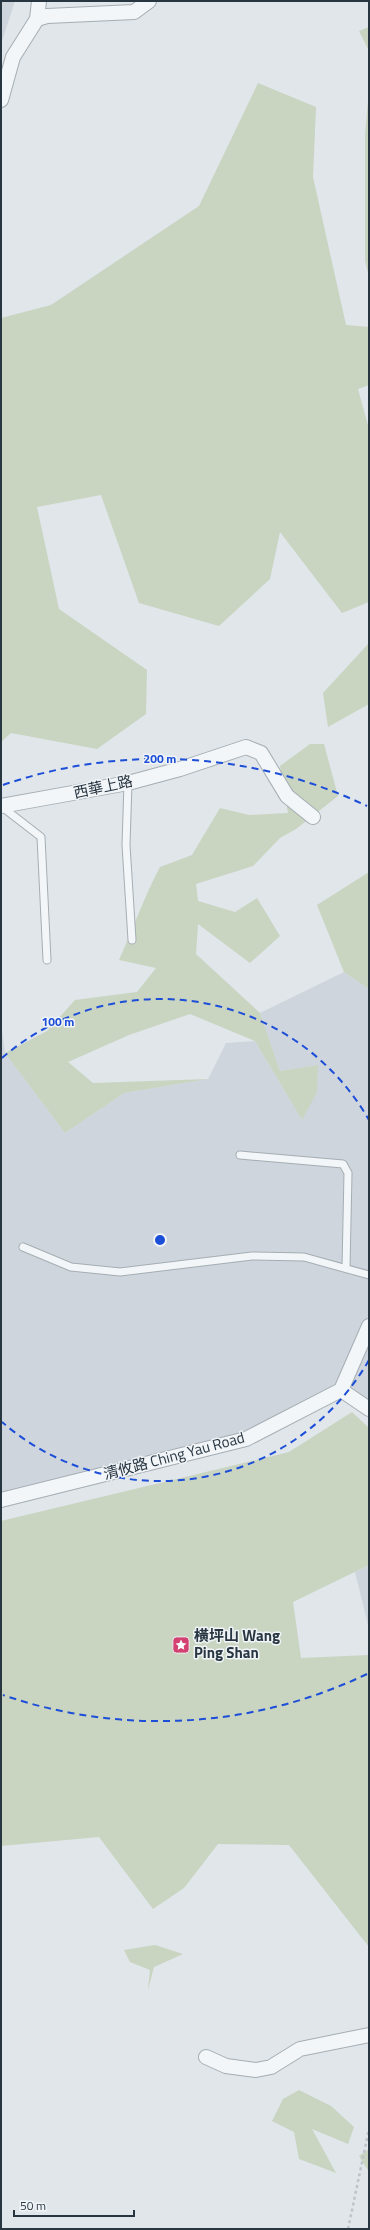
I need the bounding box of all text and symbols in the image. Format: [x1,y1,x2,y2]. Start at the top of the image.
text: 200 m [144,749,176,768]
street label: 西華上路 [71,769,135,804]
text: 100 m [42,1012,74,1031]
centre of rings [153,1233,167,1247]
street label: 清攸路 Ching Yau Road [101,1426,247,1485]
place label: 橫坪山 Wang Ping Shan [194,1624,280,1664]
place icon: 橫坪山 Wang Ping Shan [171,1635,191,1655]
scale bar [14,2192,134,2218]
text: 50 m [20,2196,46,2215]

